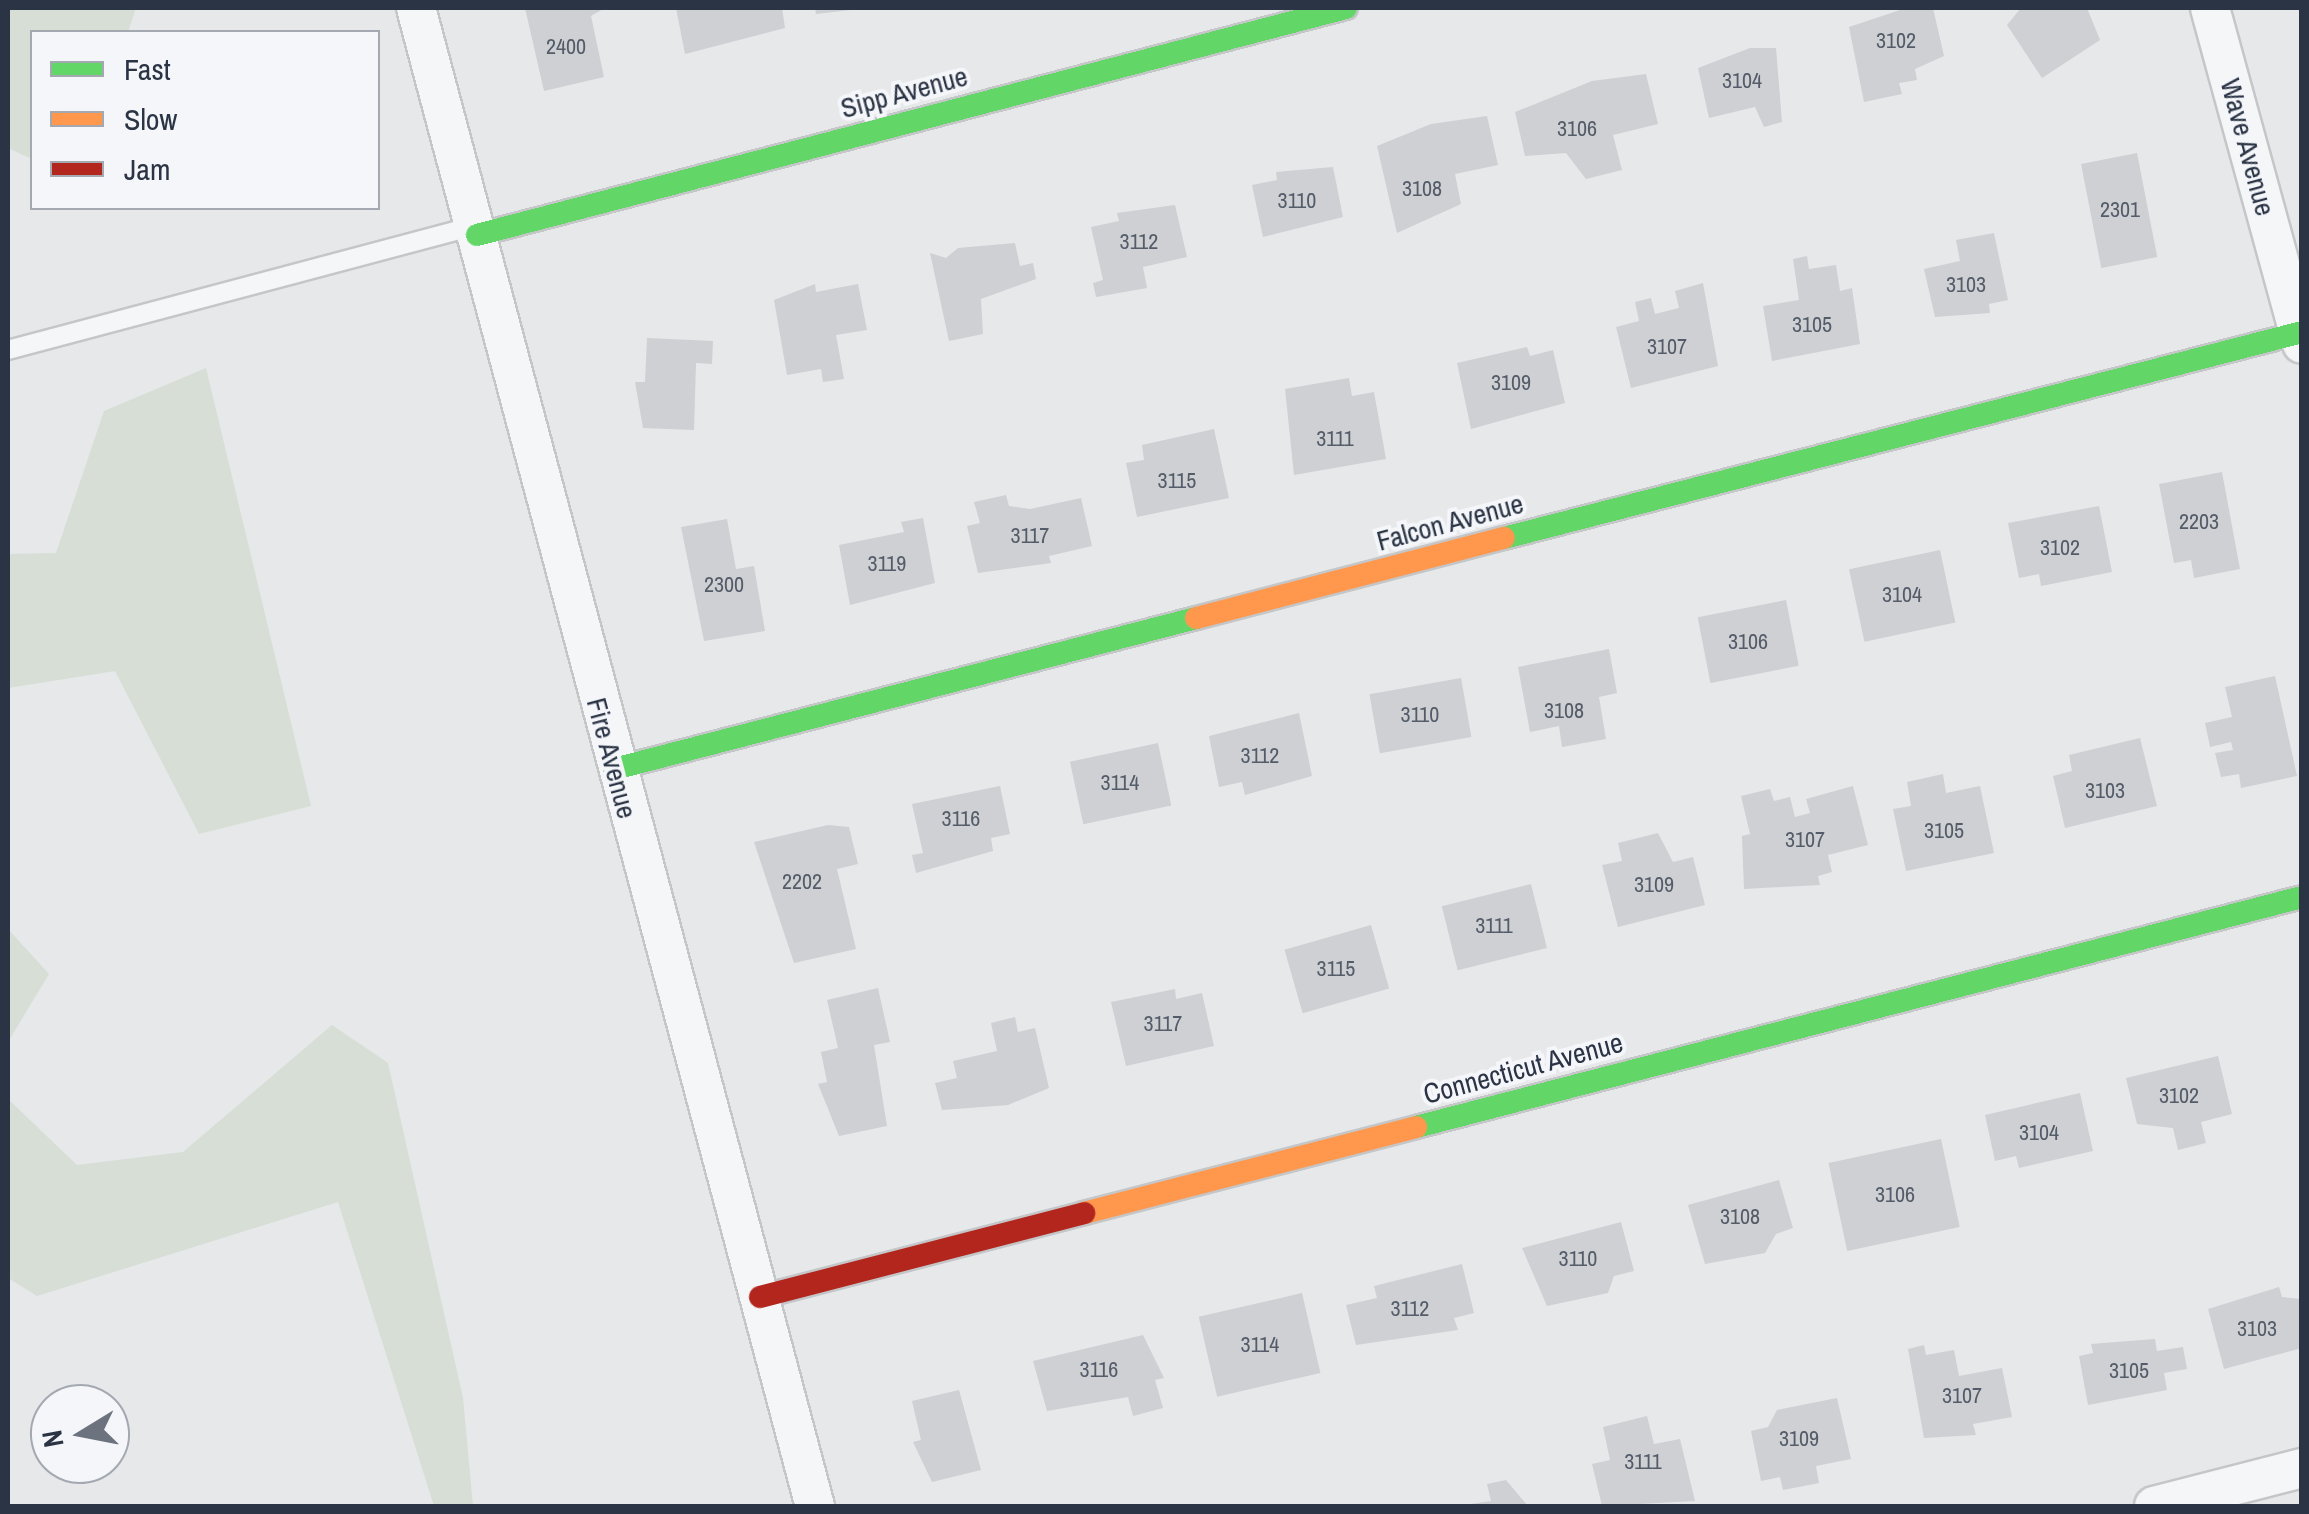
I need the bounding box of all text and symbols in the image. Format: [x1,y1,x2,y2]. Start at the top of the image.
house number: 3102 [1876,28,1916,54]
legend [30,30,380,210]
house number: 2400 [546,34,586,60]
text: Fast [124,49,171,89]
street label: Sipp Avenue [836,59,972,125]
house number: 3104 [1722,68,1762,94]
street label: Wave Avenue [2213,74,2283,220]
text: Slow [124,99,177,139]
house number: 3106 [1557,116,1597,142]
text: Jam [124,149,170,189]
house number: 3108 [1402,176,1442,202]
house number: 3110 [1278,188,1316,214]
house number: 2301 [2100,197,2140,223]
house number: 3112 [1120,229,1158,255]
house number: 3103 [1946,272,1986,298]
house number: 3105 [1792,312,1832,338]
house number: 3107 [1647,334,1687,360]
house number: 3109 [1491,370,1531,396]
house number: 3111 [1316,426,1354,452]
house number: 3115 [1158,468,1196,494]
street label: Falcon Avenue [1372,486,1528,558]
house number: 2203 [2179,509,2219,535]
house number: 3117 [1011,523,1049,549]
house number: 3102 [2040,535,2080,561]
house number: 3119 [868,551,906,577]
house number: 2300 [704,572,744,598]
house number: 3104 [1882,582,1922,608]
house number: 3106 [1728,629,1768,655]
street label: Fire Avenue [580,693,644,823]
house number: 3108 [1544,698,1584,724]
house number: 3110 [1401,702,1439,728]
house number: 3112 [1241,743,1279,769]
house number: 3114 [1101,770,1139,796]
house number: 3103 [2085,778,2125,804]
house number: 3116 [942,806,980,832]
house number: 3105 [1924,818,1964,844]
house number: 3107 [1785,827,1825,853]
house number: 2202 [782,869,822,895]
house number: 3109 [1634,872,1674,898]
house number: 3111 [1475,913,1513,939]
house number: 3115 [1317,956,1355,982]
house number: 3117 [1144,1011,1182,1037]
street label: Connecticut Avenue [1419,1025,1627,1111]
house number: 3102 [2159,1083,2199,1109]
house number: 3104 [2019,1120,2059,1146]
house number: 3106 [1875,1182,1915,1208]
house number: 3108 [1720,1204,1760,1230]
house number: 3110 [1559,1246,1597,1272]
house number: 3112 [1391,1296,1429,1322]
house number: 3103 [2237,1316,2277,1342]
house number: 3114 [1241,1332,1279,1358]
house number: 3116 [1080,1357,1118,1383]
house number: 3105 [2109,1358,2149,1384]
house number: 3107 [1942,1383,1982,1409]
north arrow [30,1384,130,1484]
house number: 3109 [1779,1426,1819,1452]
text: N [32,1427,73,1450]
house number: 3111 [1624,1449,1662,1475]

